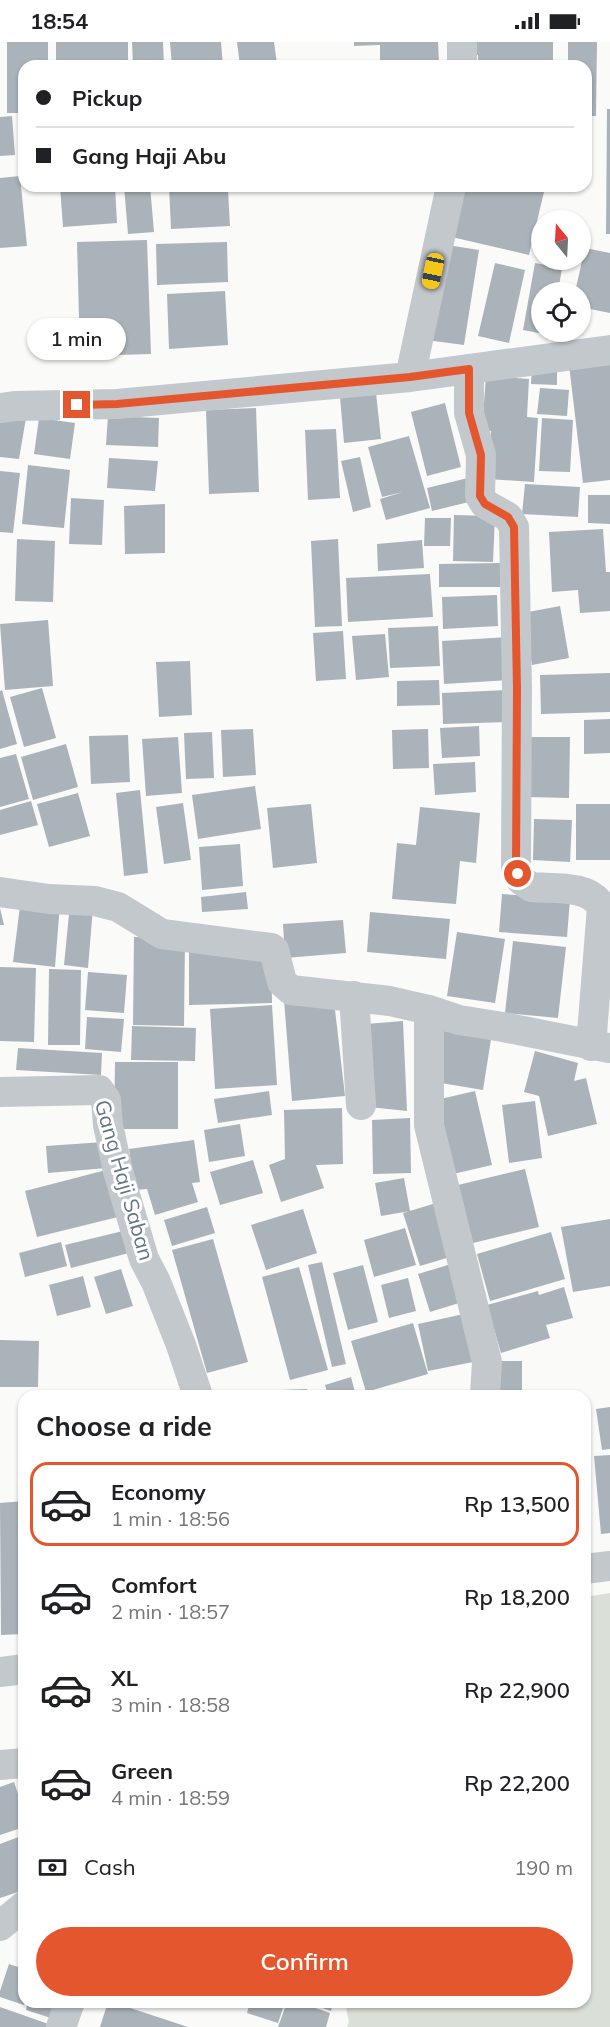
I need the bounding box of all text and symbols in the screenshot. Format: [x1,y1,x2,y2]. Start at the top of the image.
text: 18:54 [30,7,88,35]
text: Pickup [72,84,142,112]
text: Gang Haji Abu [72,142,226,170]
north arrow [531,210,591,270]
map controls [531,210,591,342]
car [420,252,446,290]
button: locate [531,282,591,342]
callout: 1 min [28,318,127,360]
text: 1 min [51,326,102,351]
route end [63,391,90,418]
route start [504,860,531,887]
street label: Gang Haji Saban [90,1097,160,1263]
text: Choose a ride [36,1409,212,1443]
icon: car [39,1477,93,1531]
text: Economy [111,1478,206,1506]
text: Rp 13,500 [464,1490,570,1518]
text: 1 min · 18:56 [111,1506,230,1531]
icon: car [39,1570,93,1624]
text: Comfort [111,1571,197,1599]
text: Rp 18,200 [464,1583,570,1611]
text: 2 min · 18:57 [111,1599,230,1624]
icon: car [39,1663,93,1717]
text: XL [111,1664,138,1692]
text: Rp 22,900 [464,1676,570,1704]
text: 3 min · 18:58 [111,1692,230,1717]
icon: car [39,1756,93,1810]
text: Green [111,1757,173,1785]
text: Rp 22,200 [464,1769,570,1797]
text: 4 min · 18:59 [111,1785,230,1810]
icon: cash [36,1851,69,1884]
text: Cash [84,1853,136,1881]
text: 190 m [514,1855,573,1880]
button: Confirm [36,1927,573,1996]

